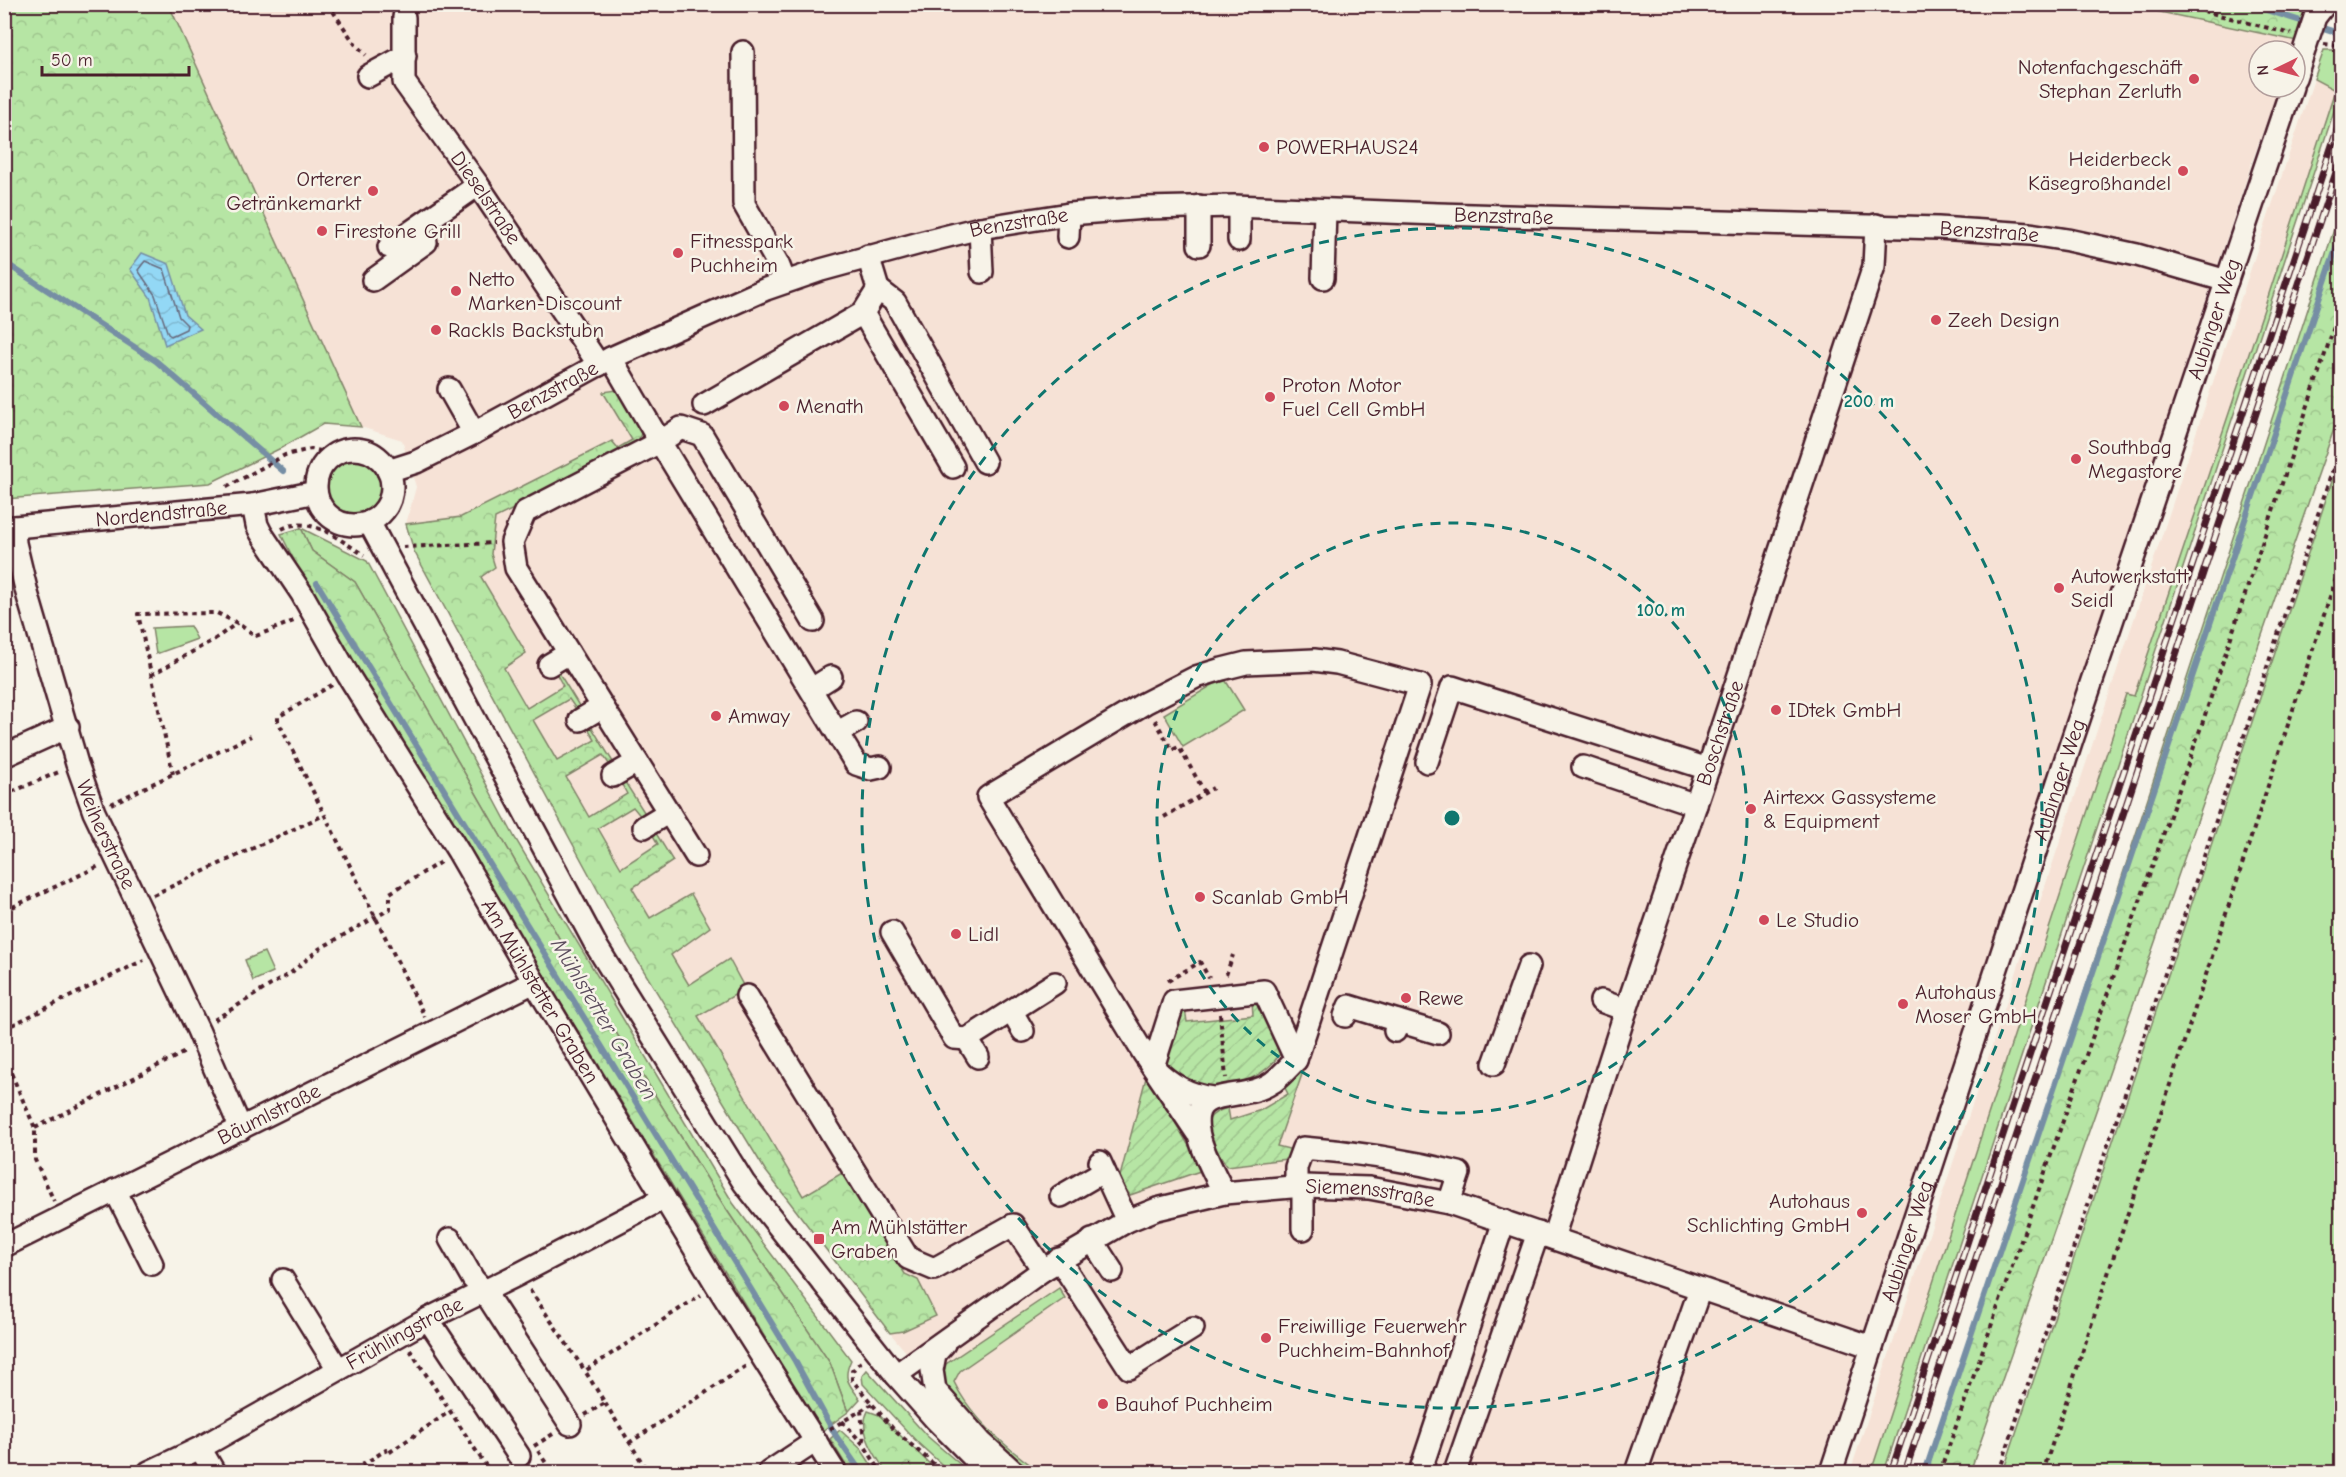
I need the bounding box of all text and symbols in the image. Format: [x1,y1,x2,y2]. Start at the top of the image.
scale bar [42,39,189,77]
north arrow [2247,39,2307,99]
text: 50 m [51,50,93,71]
place label: Notenfachgeschäft Stephan Zerluth [2018,55,2183,103]
text: N [2254,64,2272,76]
marker: Notenfachgeschäft Stephan Zerluth [2187,72,2201,86]
place label: POWERHAUS24 [1276,135,1419,159]
marker: POWERHAUS24 [1257,140,1271,154]
street label: Dieselstraße [446,147,526,249]
place label: Heiderbeck Käsegroßhandel [2028,147,2171,195]
marker: Heiderbeck Käsegroßhandel [2176,164,2190,178]
place label: Orterer Getränkemarkt [226,167,362,215]
marker: Orterer Getränkemarkt [366,184,380,198]
street label: Benzstraße [967,202,1070,242]
street label: Benzstraße [1454,202,1554,229]
street label: Benzstraße [1939,216,2041,247]
place label: Firestone Grill [334,219,461,243]
marker: Firestone Grill [315,224,329,238]
place label: Fitnesspark Puchheim [690,229,793,277]
marker: Fitnesspark Puchheim [671,246,685,260]
street label: Aubinger Weg [2182,255,2245,382]
place label: Netto Marken-Discount [468,267,622,315]
marker: Netto Marken-Discount [449,284,463,298]
place label: Zeeh Design [1948,308,2060,332]
marker: Zeeh Design [1929,313,1943,327]
place label: Rackls Backstubn [448,318,604,342]
marker: Rackls Backstubn [429,323,443,337]
street label: Benzstraße [503,356,602,424]
place label: Proton Motor Fuel Cell GmbH [1282,373,1425,421]
marker: Proton Motor Fuel Cell GmbH [1263,390,1277,404]
text: 200 m [1844,391,1894,412]
place label: Menath [796,394,864,418]
marker: Menath [777,399,791,413]
place label: Southbag Megastore [2088,435,2182,483]
marker: Southbag Megastore [2069,452,2083,466]
street label: Nordendstraße [94,495,228,531]
place label: Autowerkstatt Seidl [2071,564,2189,612]
marker: Autowerkstatt Seidl [2052,581,2066,595]
text: 100 m [1637,600,1685,621]
street label: Boschstraße [1691,677,1748,789]
place label: IDtek GmbH [1788,698,1901,722]
marker: IDtek GmbH [1769,703,1783,717]
place label: Amway [728,704,791,728]
marker: Amway [709,709,723,723]
street label: Aubinger Weg [2028,716,2090,843]
street label: Weiherstraße [72,777,141,893]
place label: Airtexx Gassysteme & Equipment [1763,785,1936,833]
marker: Airtexx Gassysteme & Equipment [1744,802,1758,816]
centre of rings [1442,808,1462,828]
place label: Scanlab GmbH [1212,885,1349,909]
marker: Scanlab GmbH [1193,890,1207,904]
street label: Am Mühlstetter Graben [477,893,603,1087]
place label: Le Studio [1776,908,1859,932]
marker: Le Studio [1757,913,1771,927]
place label: Lidl [968,922,999,946]
marker: Lidl [949,927,963,941]
water label: Mühlstetter Graben [545,933,663,1105]
place label: Autohaus Moser GmbH [1915,980,2037,1028]
place label: Rewe [1418,986,1464,1010]
marker: Rewe [1399,991,1413,1005]
marker: Autohaus Moser GmbH [1896,997,1910,1011]
street label: Bäumlstraße [214,1078,324,1150]
street label: Siemensstraße [1305,1174,1437,1212]
street label: Aubinger Weg [1876,1178,1938,1305]
place label: Autohaus Schlichting GmbH [1687,1189,1850,1237]
marker: Autohaus Schlichting GmbH [1855,1206,1869,1220]
place label: Am Mühlstätter Graben [831,1215,968,1263]
marker: Am Mühlstätter Graben [812,1232,826,1246]
street label: Frühlingstraße [342,1292,467,1375]
place label: Freiwillige Feuerwehr Puchheim-Bahnhof [1278,1314,1467,1362]
marker: Freiwillige Feuerwehr Puchheim-Bahnhof [1259,1331,1273,1345]
place label: Bauhof Puchheim [1115,1392,1273,1416]
marker: Bauhof Puchheim [1096,1397,1110,1411]

